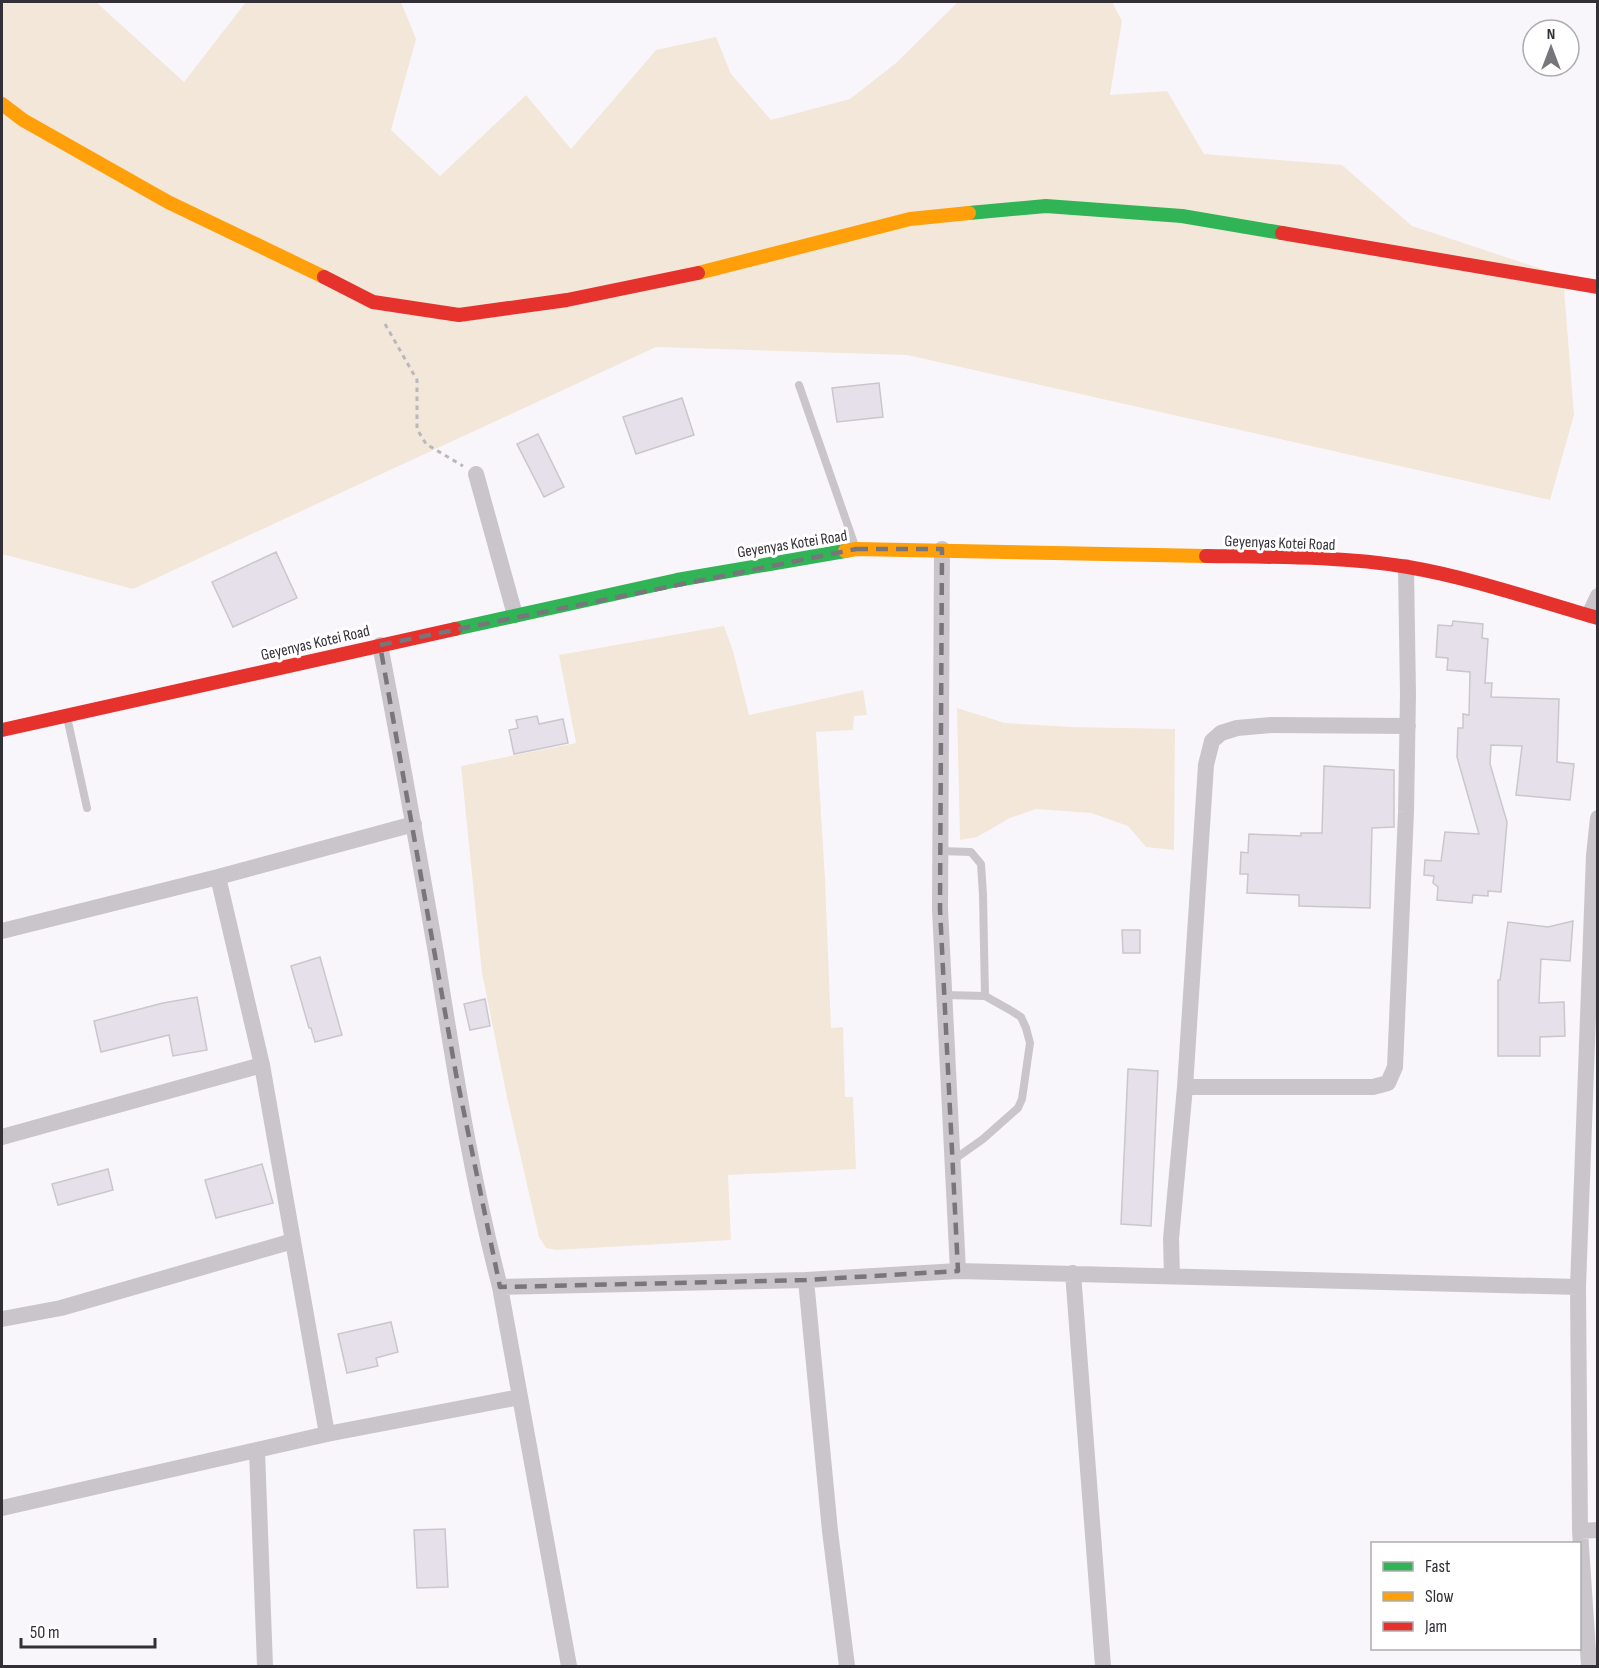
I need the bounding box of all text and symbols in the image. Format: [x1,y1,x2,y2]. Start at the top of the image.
north arrow [1521,18,1581,78]
text: N [1547,25,1555,44]
street label: Geyenyas Kotei Road [736,526,849,563]
street label: Geyenyas Kotei Road [1224,532,1336,555]
street label: Geyenyas Kotei Road [259,622,372,665]
legend [1371,1542,1581,1650]
text: Fast [1425,1556,1451,1577]
text: Slow [1425,1586,1454,1607]
scale bar [21,1611,154,1649]
text: Jam [1424,1616,1447,1637]
text: 50 m [30,1622,60,1643]

